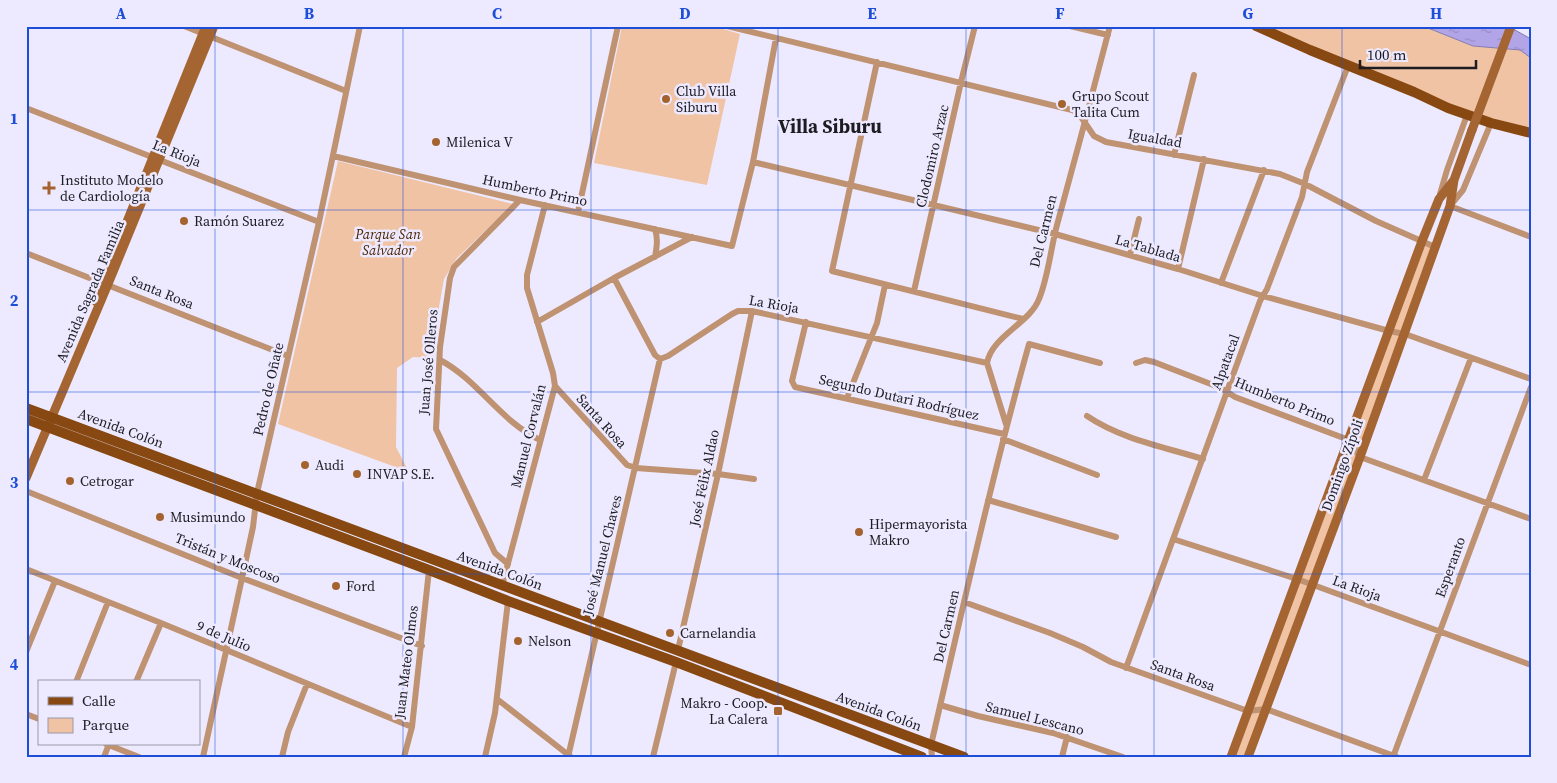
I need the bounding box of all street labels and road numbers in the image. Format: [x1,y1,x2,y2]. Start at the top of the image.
street label: Clodomiro Arzac [910,102,954,210]
street label: Igualdad [1126,123,1184,153]
street label: La Rioja [150,134,205,172]
street label: Humberto Primo [481,169,590,211]
street label: Del Carmen [1024,192,1062,270]
street label: Avenida Sagrada Familia [51,216,129,365]
street label: La Tablada [1113,229,1184,267]
street label: Santa Rosa [127,270,198,314]
street label: La Rioja [747,290,802,318]
street label: Juan José Olleros [413,308,443,417]
street label: Alpatacal [1206,331,1244,393]
street label: Pedro de Oñate [248,340,288,438]
street label: Segundo Dutari Rodríguez [817,369,982,425]
street label: Humberto Primo [1232,372,1339,430]
street label: Manuel Corvalán [505,381,551,490]
street label: Santa Rosa [572,389,633,453]
street label: Avenida Colón [75,403,167,453]
street label: Domingo Zípoli [1316,416,1368,514]
street label: José Félix Aldao [684,427,724,529]
street label: José Manuel Chaves [577,493,627,618]
street label: Tristán y Moscoso [172,528,284,588]
street label: Esperanto [1430,534,1470,600]
street label: Avenida Colón [454,545,546,595]
street label: La Rioja [1330,570,1385,606]
street label: Del Carmen [928,587,964,665]
street label: Juan Mateo Olmos [389,604,423,721]
street label: 9 de Julio [194,616,255,657]
street label: Santa Rosa [1148,654,1219,696]
street label: Avenida Colón [833,686,925,736]
street label: Samuel Lescano [984,696,1087,740]

